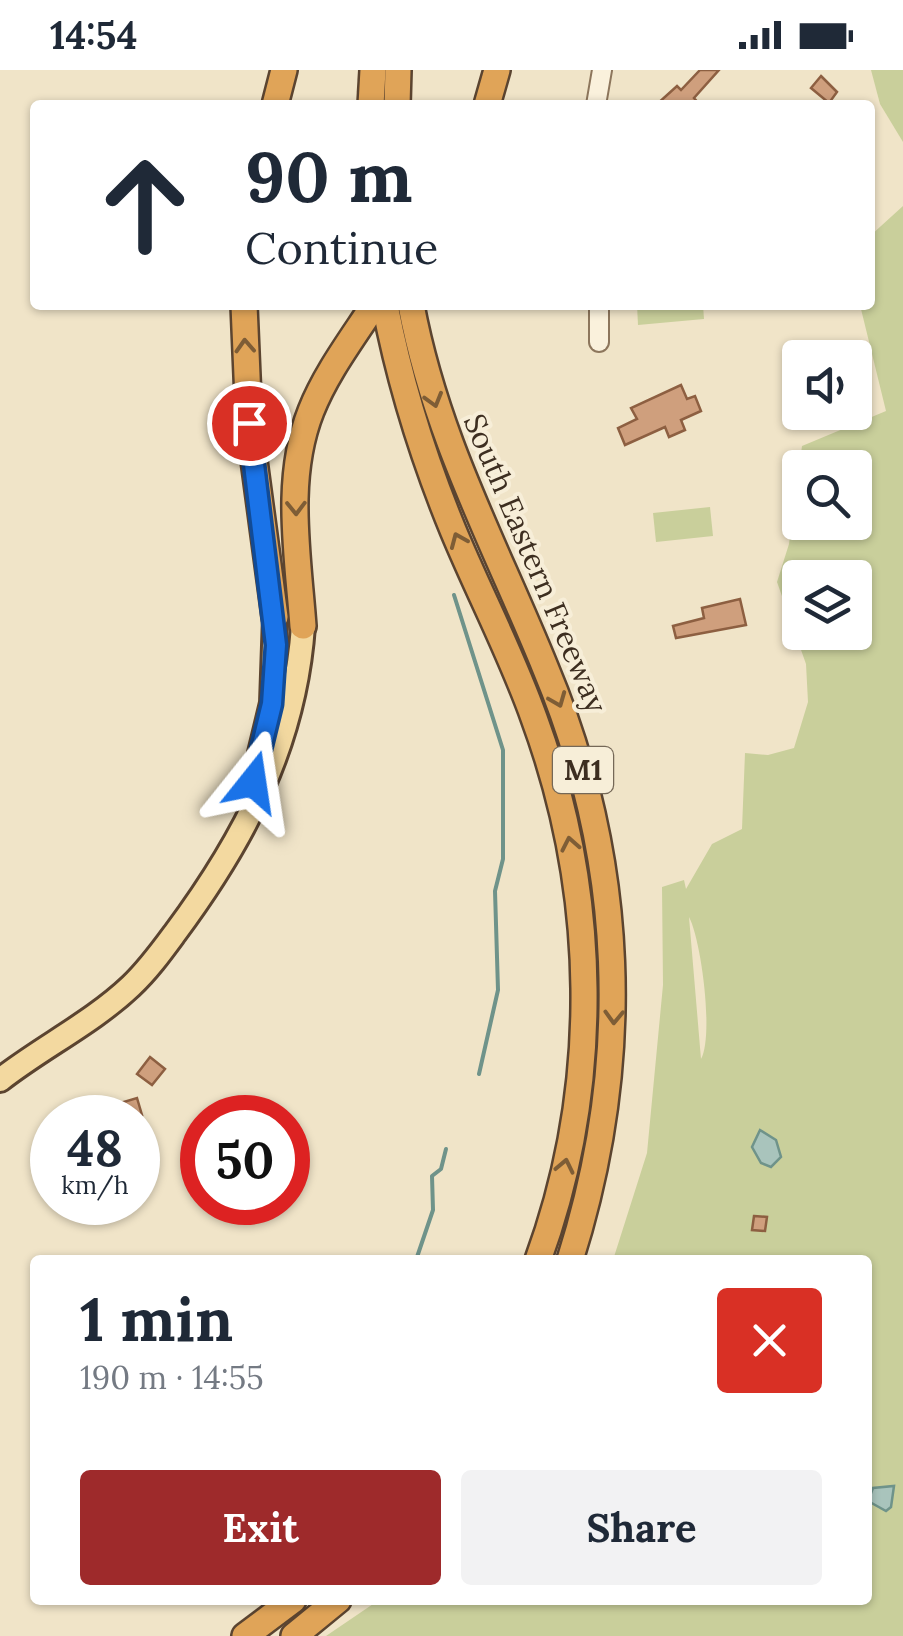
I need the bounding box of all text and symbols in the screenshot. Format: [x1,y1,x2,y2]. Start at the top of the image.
text: 14:54 [50,11,137,59]
text: 90 m [245,132,413,221]
icon: ahead [80,140,210,270]
text: Continue [245,219,438,276]
one-way arrow [235,338,256,354]
map controls [782,340,872,650]
button: sound [782,340,872,430]
pin [207,381,292,466]
one-way arrow [422,391,443,408]
icon: arrive [222,396,277,451]
street label: South Eastern Freeway [455,408,616,719]
button: search [782,450,872,540]
one-way arrow [285,500,307,516]
one-way arrow [450,532,470,550]
button: layers [782,560,872,650]
one-way arrow [547,690,567,707]
position arrow [201,730,305,834]
road number: M1 [553,747,613,793]
one-way arrow [560,836,581,853]
one-way arrow [604,1010,625,1026]
speed limit sign: 50 [180,1095,310,1225]
text: 48 [67,1116,123,1180]
one-way arrow [553,1158,574,1175]
text: km/h [61,1169,129,1201]
text: 1 min [80,1281,233,1357]
button: close [717,1288,822,1393]
text: 190 m · 14:55 [80,1357,264,1398]
button: Exit [80,1470,441,1585]
button: Share [461,1470,822,1585]

